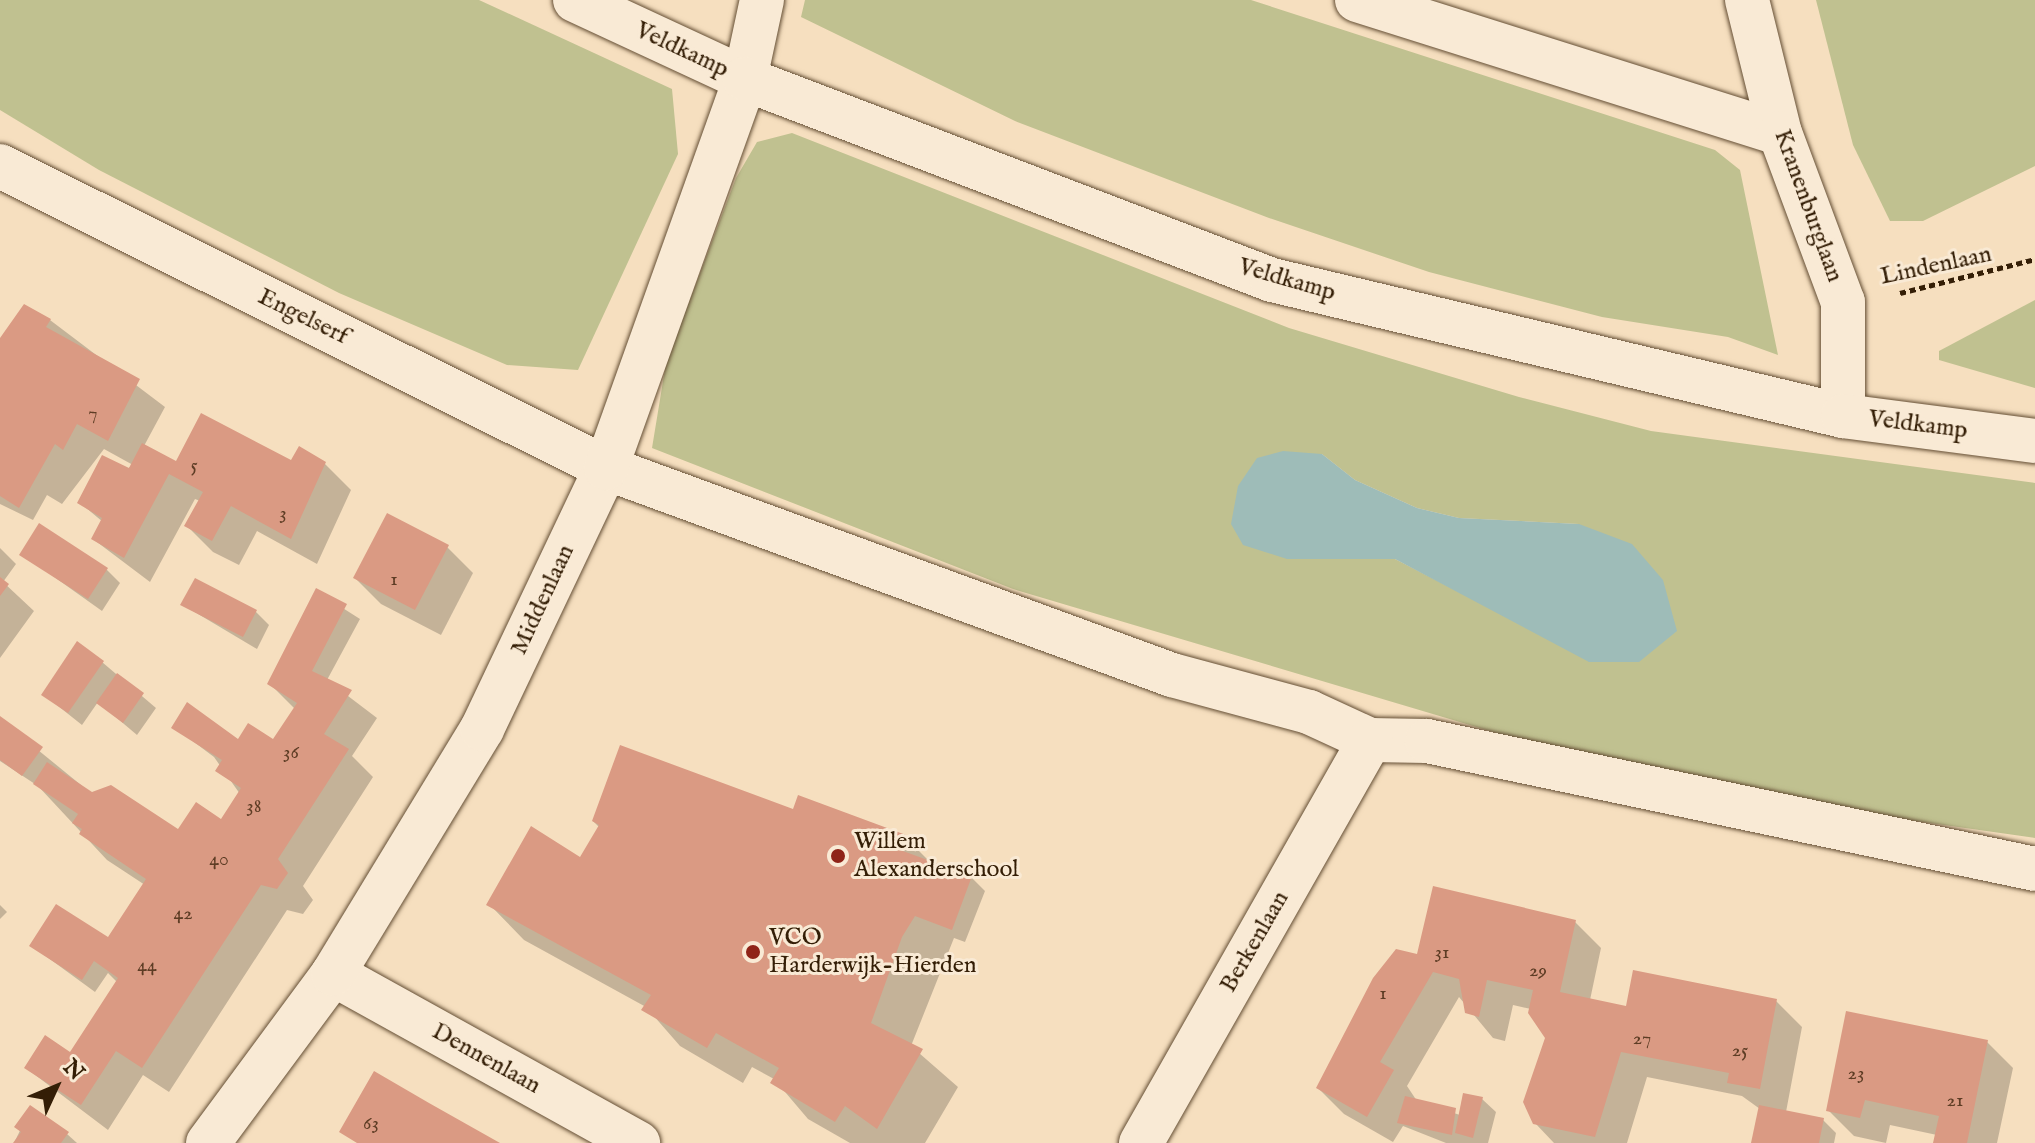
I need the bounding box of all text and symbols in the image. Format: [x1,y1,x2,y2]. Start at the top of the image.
street label: Veldkamp [631,16,733,84]
street label: Kranenburglaan [1767,126,1849,286]
street label: Lindenlaan [1878,240,1994,292]
street label: Veldkamp [1235,252,1339,308]
street label: Engelserf [253,283,353,351]
house number: 7 [88,401,98,425]
street label: Veldkamp [1867,405,1969,445]
house number: 5 [190,453,198,477]
house number: 3 [279,501,287,525]
street label: Middenlaan [505,540,581,660]
house number: 1 [390,567,398,591]
house number: 36 [283,740,299,764]
house number: 38 [246,794,262,818]
place label: Willem Alexanderschool [854,828,1019,884]
house number: 40 [209,847,229,871]
marker: Willem Alexanderschool [829,847,847,865]
street label: Berkenlaan [1214,886,1296,998]
house number: 42 [173,901,193,925]
place label: VCO Harderwijk-Hierden [769,924,977,980]
house number: 31 [1435,940,1449,964]
marker: VCO Harderwijk-Hierden [744,943,762,961]
house number: 44 [137,953,157,977]
house number: 29 [1529,958,1547,982]
house number: 1 [1379,981,1387,1005]
street label: Dennenlaan [427,1017,545,1101]
house number: 27 [1633,1026,1651,1050]
house number: 25 [1732,1038,1748,1062]
north arrow [16,1047,96,1127]
text: N [57,1054,90,1087]
house number: 23 [1848,1061,1864,1085]
house number: 21 [1947,1088,1963,1112]
house number: 63 [363,1111,379,1135]

